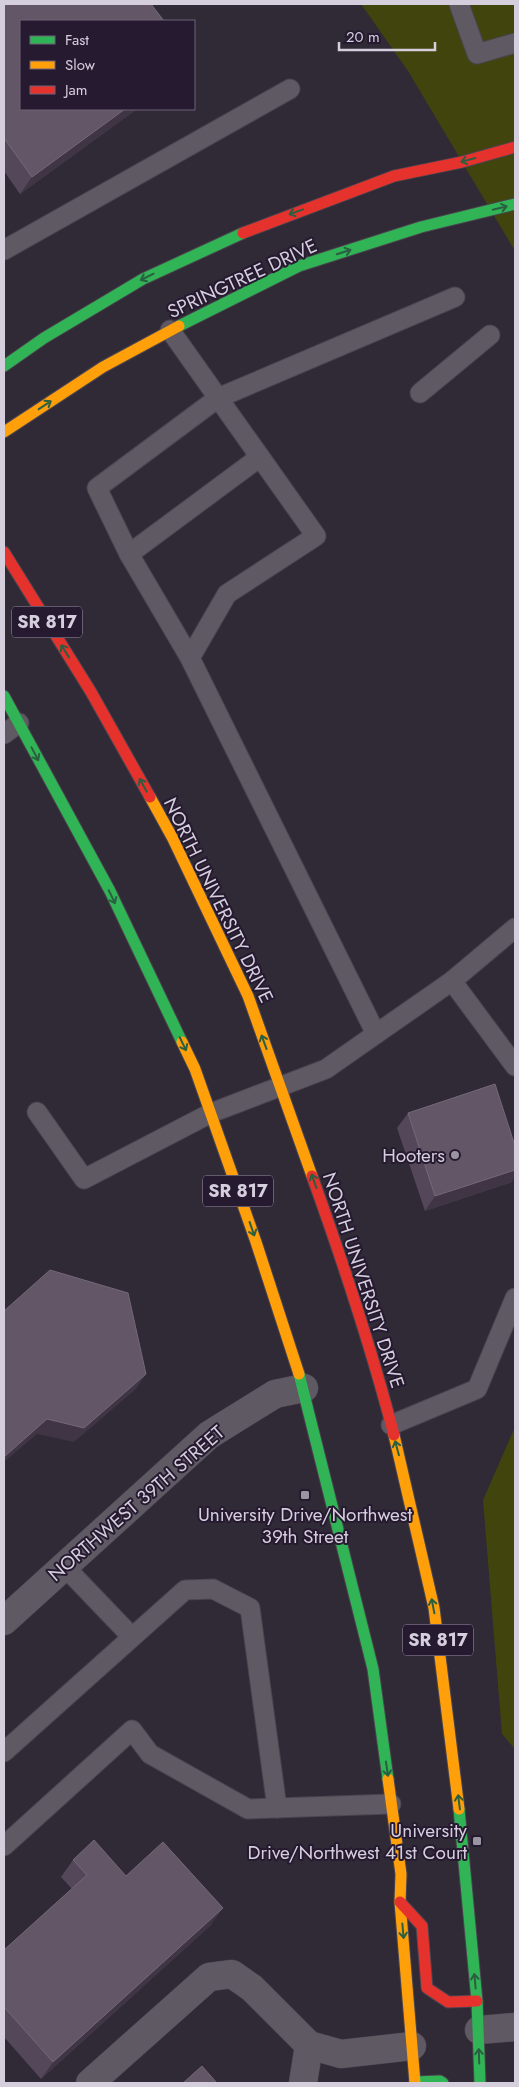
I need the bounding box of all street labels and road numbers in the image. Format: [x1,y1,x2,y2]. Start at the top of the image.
street label: SPRINGTREE DRIVE [163,232,321,325]
road number: SR 817 [12,606,82,638]
street label: NORTH UNIVERSITY DRIVE [157,793,280,1007]
street label: NORTH UNIVERSITY DRIVE [316,1169,411,1392]
road number: SR 817 [203,1176,273,1206]
street label: NORTHWEST 39TH STREET [42,1419,230,1588]
road number: SR 817 [403,1624,473,1656]

